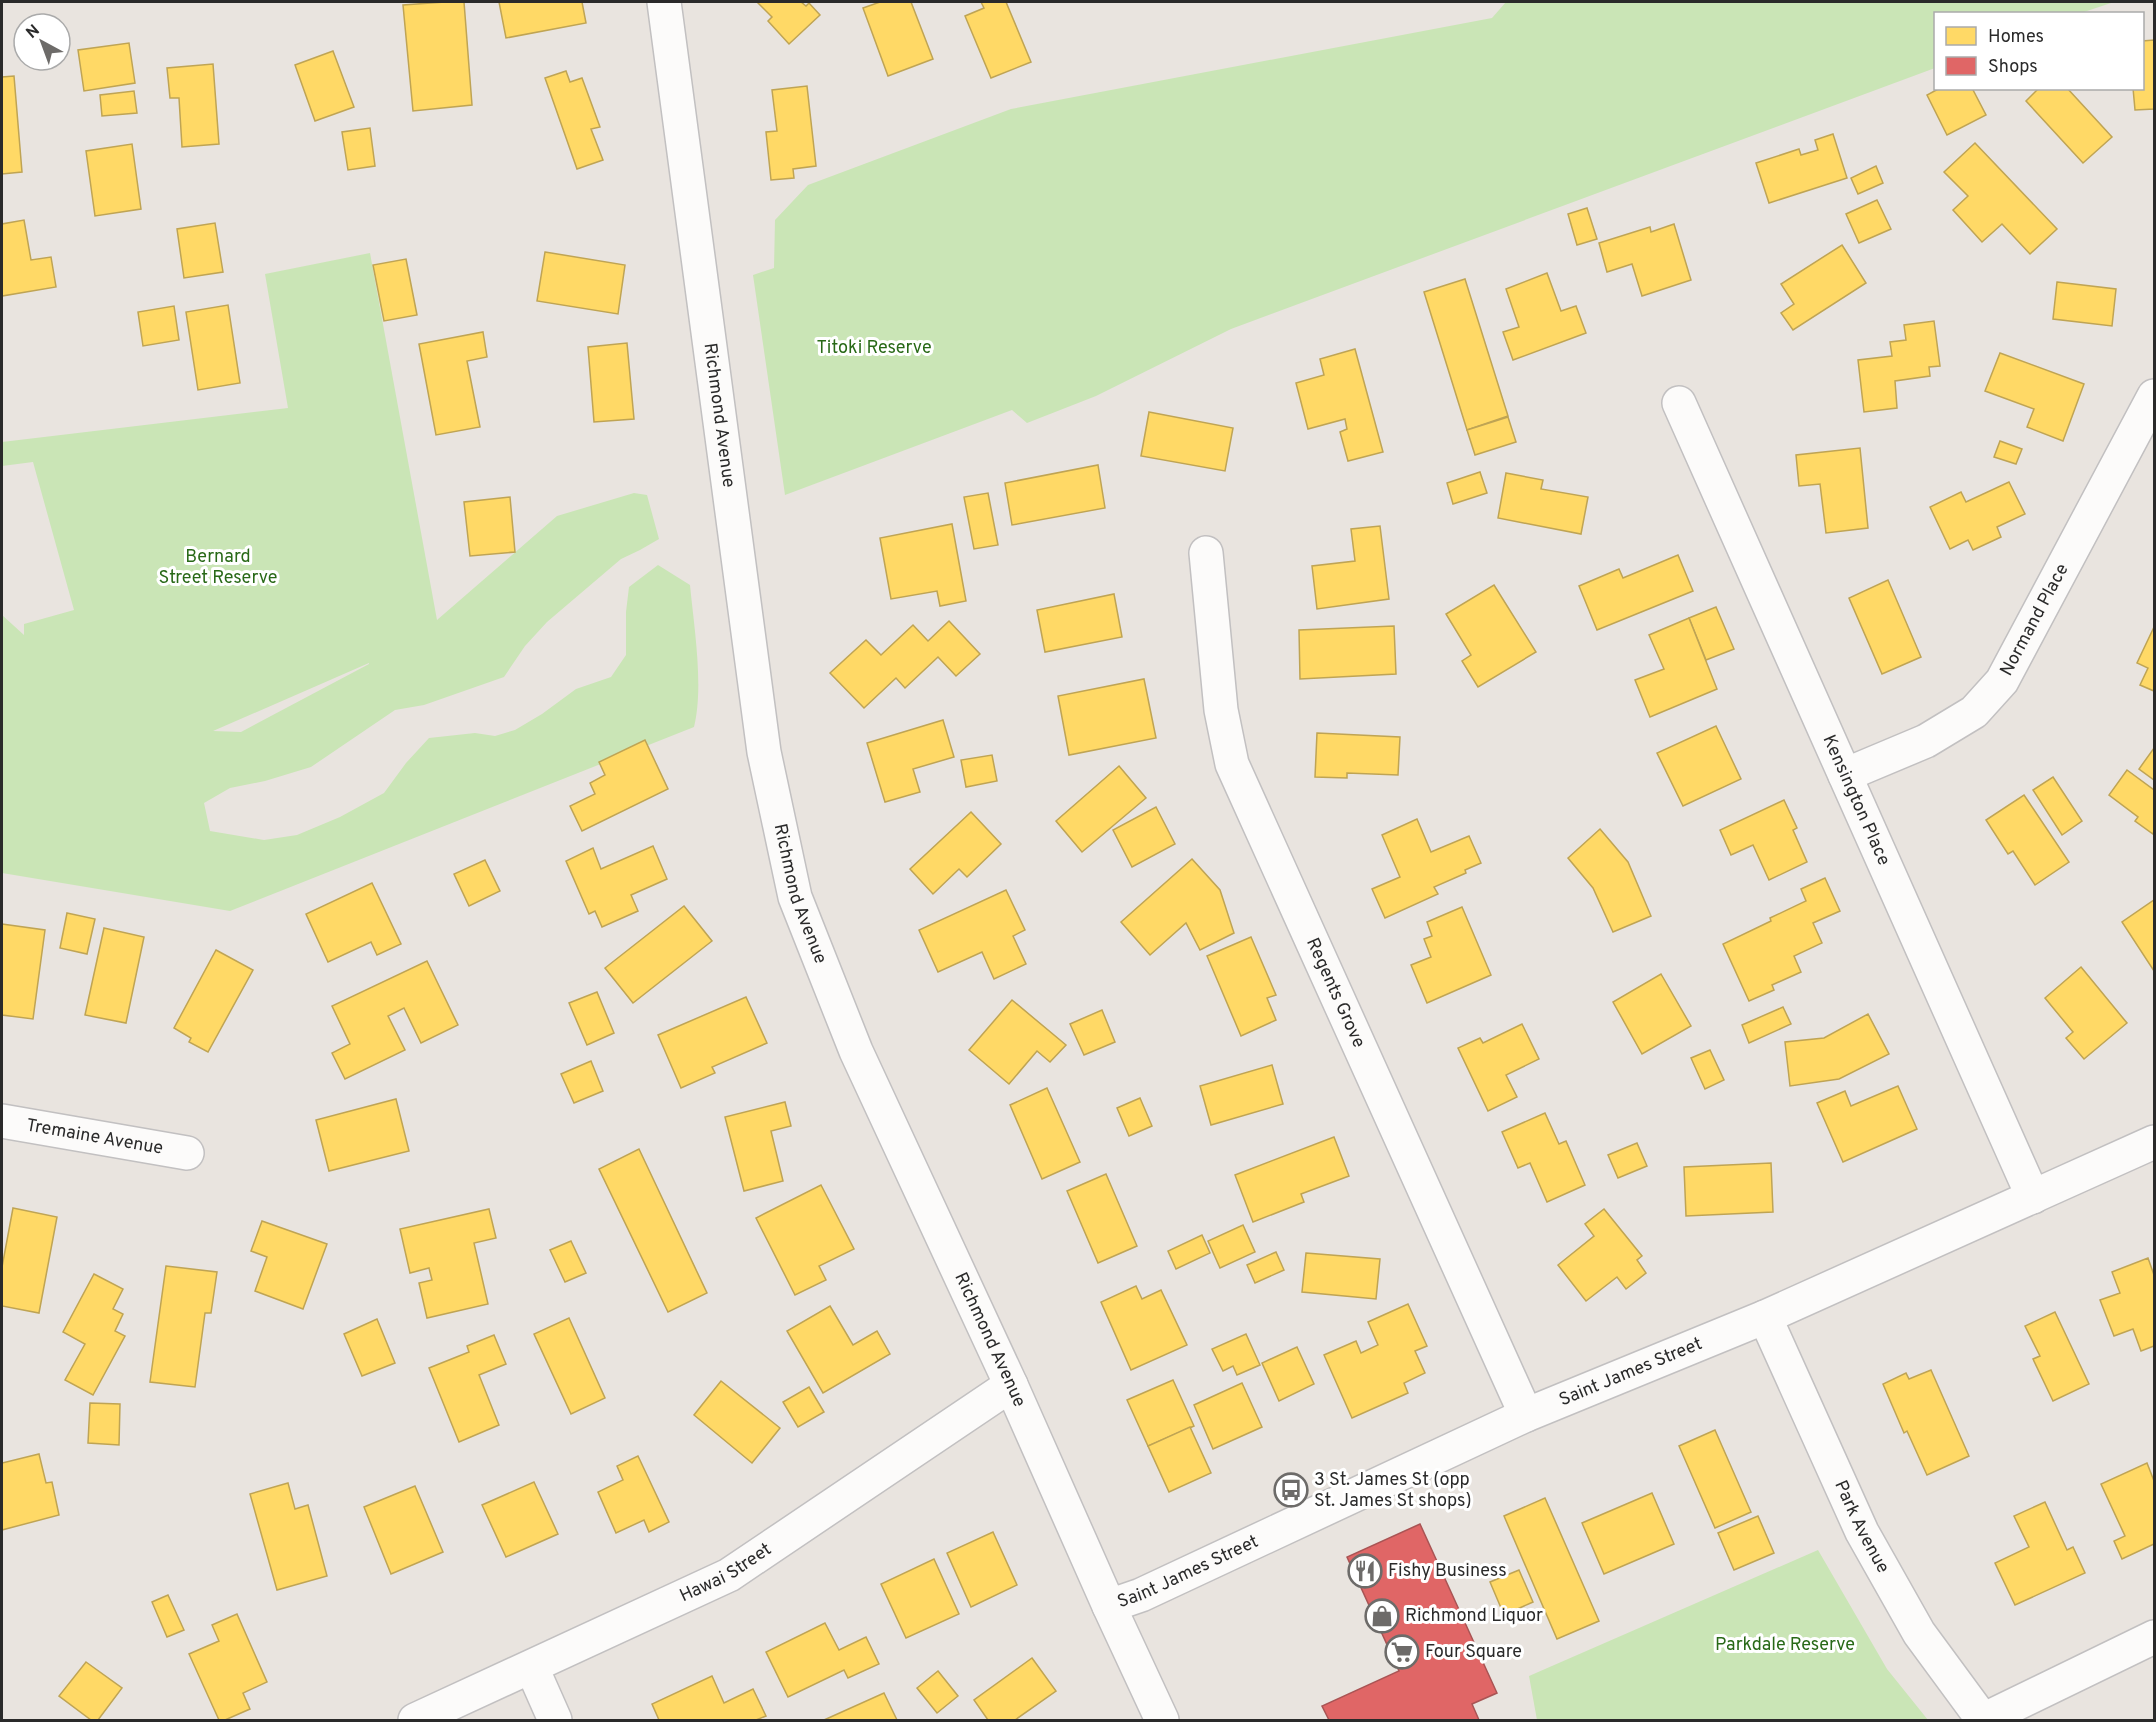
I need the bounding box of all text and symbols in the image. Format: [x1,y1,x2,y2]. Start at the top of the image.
north arrow [12,12,72,72]
legend [1934,12,2144,90]
text: N [23,21,44,44]
text: Homes [1988,26,2044,49]
text: Shops [1988,56,2038,79]
park label: Titoki Reserve [816,337,932,360]
street label: Richmond Avenue [698,342,740,489]
park label: Bernard Street Reserve [159,546,277,590]
street label: Normand Place [1995,560,2074,680]
street label: Kensington Place [1817,731,1895,869]
street label: Richmond Avenue [768,821,832,967]
street label: Regents Grove [1301,934,1370,1052]
street label: Tremaine Avenue [24,1114,165,1160]
street label: Richmond Avenue [949,1269,1031,1411]
street label: Saint James Street [1556,1332,1706,1412]
place label: 3 St. James St (opp St. James St shops) [1314,1469,1472,1513]
bus stop icon: 3 St. James St (opp St. James St shops) [1273,1472,1309,1508]
street label: Park Avenue [1829,1477,1894,1577]
street label: Saint James Street [1114,1530,1262,1614]
street label: Hawai Street [676,1538,776,1608]
restaurant icon: Fishy Business [1347,1553,1383,1589]
place label: Fishy Business [1388,1560,1507,1583]
shop icon: Richmond Liquor [1364,1598,1400,1634]
place label: Richmond Liquor [1405,1605,1543,1628]
supermarket icon: Four Square [1384,1634,1420,1670]
park label: Parkdale Reserve [1715,1634,1855,1657]
place label: Four Square [1425,1641,1522,1664]

